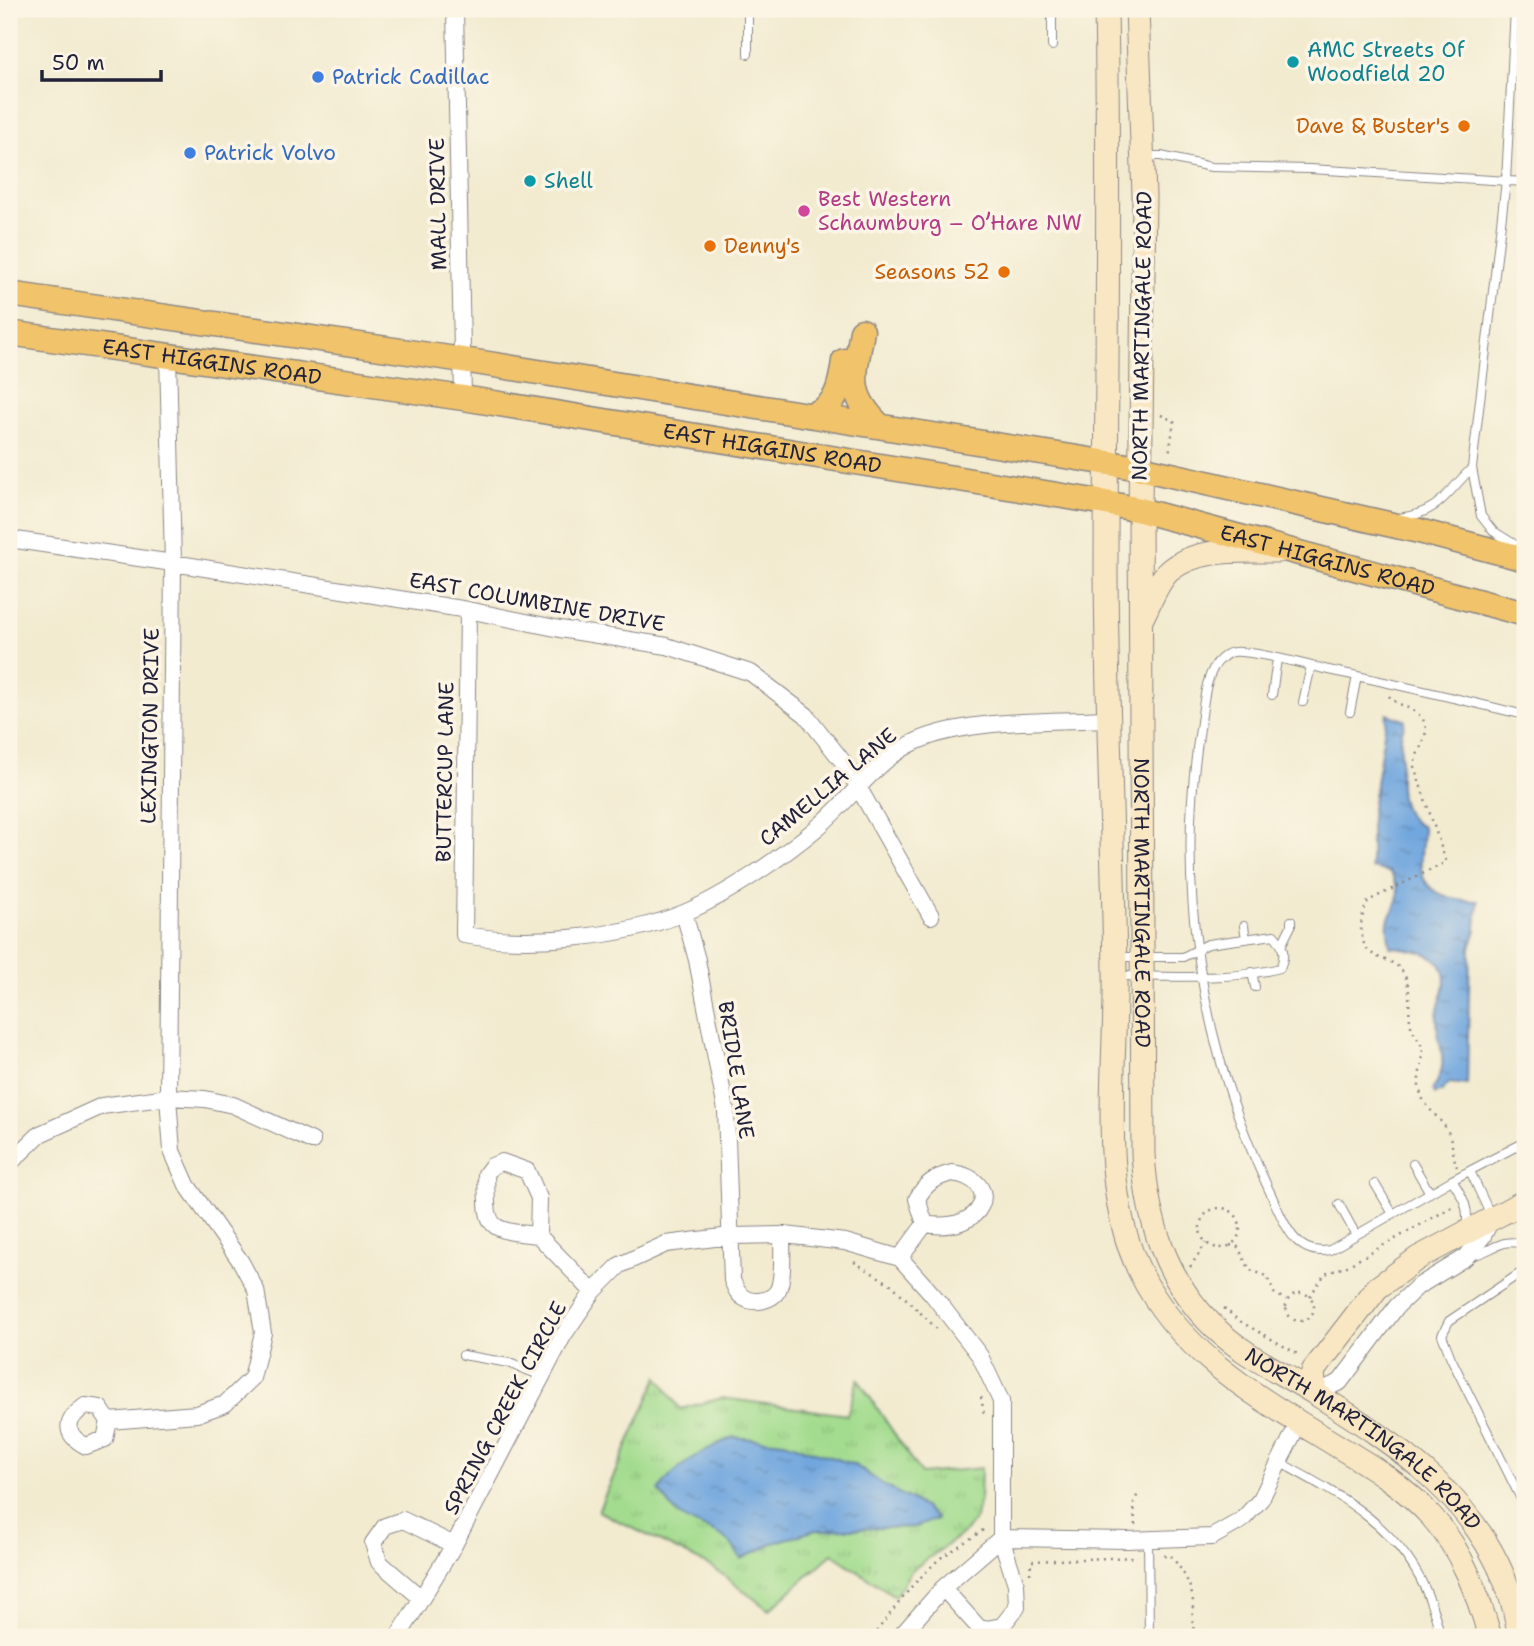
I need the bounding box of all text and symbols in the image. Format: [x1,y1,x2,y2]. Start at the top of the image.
place label: AMC Streets Of Woodfield 20 [1307,36,1465,88]
scale bar [42,38,161,82]
text: 50 m [52,49,105,77]
marker: AMC Streets Of Woodfield 20 [1285,54,1301,70]
place label: Patrick Cadillac [332,63,490,91]
marker: Patrick Cadillac [310,69,326,85]
place label: Dave & Buster's [1296,112,1450,140]
marker: Dave & Buster's [1456,118,1472,134]
street label: MALL DRIVE [423,138,453,270]
place label: Patrick Volvo [204,139,336,167]
marker: Patrick Volvo [182,145,198,161]
place label: Shell [544,167,593,195]
marker: Shell [522,173,538,189]
place label: Best Western Schaumburg – O’Hare NW [818,185,1082,237]
street label: NORTH MARTINGALE ROAD [1125,191,1159,481]
marker: Best Western Schaumburg – O’Hare NW [796,203,812,219]
place label: Denny's [724,232,800,260]
marker: Denny's [702,238,718,254]
place label: Seasons 52 [874,258,990,286]
marker: Seasons 52 [996,264,1012,280]
street label: EAST HIGGINS ROAD [101,333,323,392]
street label: EAST HIGGINS ROAD [661,417,884,480]
street label: EAST HIGGINS ROAD [1217,518,1438,603]
street label: EAST COLUMBINE DRIVE [407,566,667,638]
street label: LEXINGTON DRIVE [134,627,166,825]
street label: BUTTERCUP LANE [429,681,461,863]
street label: CAMELLIA LANE [754,721,902,853]
street label: NORTH MARTINGALE ROAD [1127,758,1157,1048]
street label: BRIDLE LANE [711,999,761,1141]
street label: SPRING CREEK CIRCLE [437,1297,573,1519]
street label: NORTH MARTINGALE ROAD [1240,1341,1487,1536]

